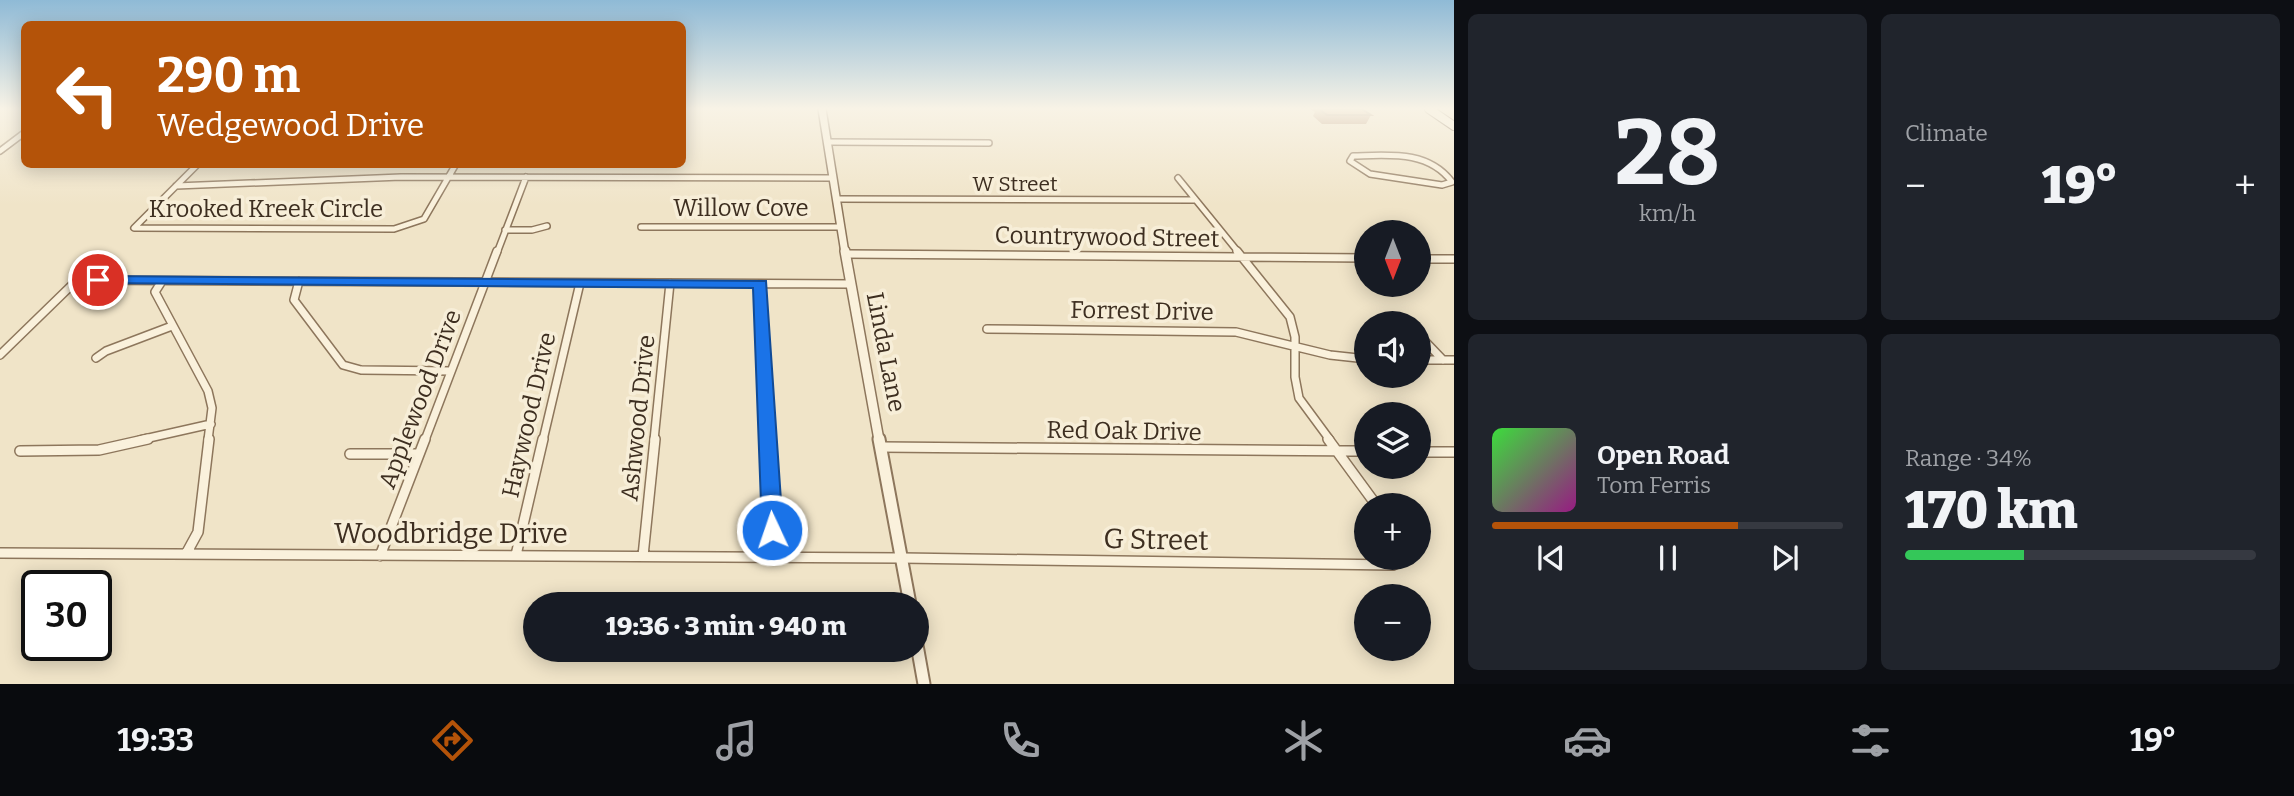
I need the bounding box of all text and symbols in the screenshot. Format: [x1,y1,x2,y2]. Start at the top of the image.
text: 290 m [157,46,300,105]
icon: left [42,49,133,140]
text: 28 [1614,99,1721,208]
text: Wedgewood Drive [157,106,424,144]
text: Climate [1905,119,1988,147]
text: 19° [2042,154,2118,217]
text: − [1905,163,1926,209]
text: + [2234,163,2256,209]
street label: W Street [973,171,1058,197]
street label: Willow Cove [673,194,809,222]
street label: Krooked Kreek Circle [149,195,383,223]
text: km/h [1639,199,1696,227]
north arrow [1354,220,1432,298]
map controls [1354,220,1431,661]
street label: Countrywood Street [994,221,1220,253]
pin [68,250,128,310]
icon: arrive [79,261,117,299]
street label: Linda Lane [861,290,911,414]
street label: Forrest Drive [1070,296,1214,326]
street label: Applewood Drive [373,306,467,492]
button: sound [1354,311,1431,388]
street label: Haywood Drive [496,330,562,500]
street label: Ashwood Drive [615,334,661,502]
button: layers [1354,402,1431,479]
street label: Red Oak Drive [1046,416,1202,446]
text: Open Road [1597,440,1729,471]
text: Range · 34% [1905,444,2032,472]
text: Tom Ferris [1597,471,1711,499]
text: 170 km [1905,479,2078,542]
position arrow [735,493,809,567]
button: + [1354,493,1431,570]
street label: Woodbridge Drive [334,517,568,550]
street label: G Street [1103,522,1209,557]
icon: previous [1532,539,1570,577]
icon: pause [1649,539,1687,577]
icon: next [1766,539,1804,577]
speed limit sign: 30 [21,570,112,661]
button: − [1354,584,1431,661]
text: 19:36 · 3 min · 940 m [606,611,846,642]
icon: directions [428,716,477,765]
icon: music [712,716,761,765]
icon: phone [996,716,1045,765]
icon: climate [1279,716,1328,765]
icon: car [1563,716,1612,765]
icon: filters [1846,716,1895,765]
text: 19:33 [117,721,194,759]
text: 19° [2130,721,2177,759]

